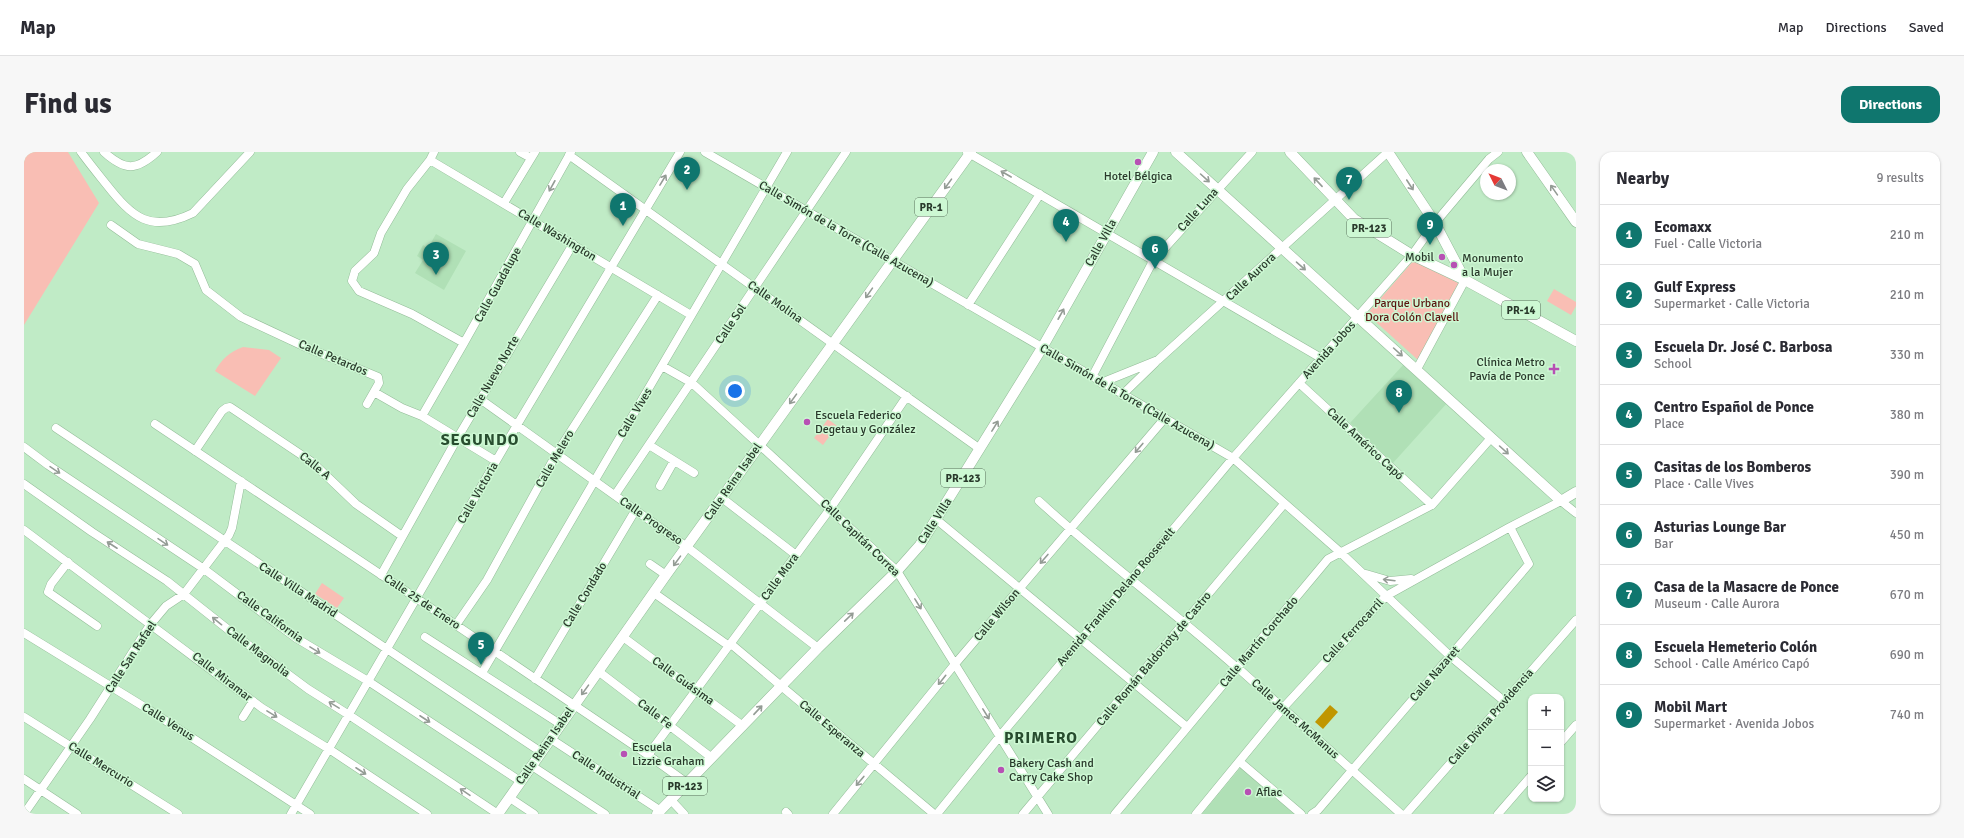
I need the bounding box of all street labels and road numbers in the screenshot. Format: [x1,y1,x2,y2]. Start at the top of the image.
street label: Calle Simón de la Torre (Calle Azucena) [756,178,936,290]
street label: Calle Luna [1174,185,1222,235]
road number: PR-1 [915,198,947,216]
street label: Calle Washington [515,206,599,264]
street label: Calle Villa [1082,217,1120,269]
road number: PR-123 [1347,219,1391,237]
street label: Calle Guadalupe [471,245,525,325]
street label: Calle Aurora [1223,250,1279,304]
street label: Calle Molina [744,278,806,326]
street label: Calle Sol [712,301,750,347]
road number: PR-14 [1502,301,1540,319]
street label: Avenida Jobos [1299,318,1359,382]
street label: Calle Nuevo Norte [463,333,523,421]
street label: Calle Petardos [296,337,370,379]
street label: Calle Simón de la Torre (Calle Azucena) [1037,341,1217,453]
street label: Calle Vives [614,385,656,441]
street label: Calle Américo Capó [1323,404,1407,484]
street label: Calle Melero [532,427,578,491]
street label: Calle Reina Isabel [701,440,766,524]
street label: Calle A [296,449,334,484]
street label: Calle Victoria [454,459,502,527]
road number: PR-123 [941,469,985,487]
street label: Calle Progreso [616,494,686,548]
street label: Calle Villa [915,495,955,547]
street label: Calle Capitán Correa [817,496,903,580]
street label: Avenida Franklin Delano Roosevelt [1054,525,1178,669]
street label: Calle Mora [758,550,802,604]
street label: Calle Villa Madrid [256,559,340,621]
street label: Calle Condado [560,560,610,630]
street label: Calle 25 de Enero [381,571,463,633]
street label: Calle Wilson [971,586,1023,644]
street label: Calle California [234,588,306,646]
street label: Calle Román Baldorioty de Castro [1093,589,1215,729]
street label: Calle Martín Corchado [1217,593,1301,691]
street label: Calle Ferrocarril [1319,595,1387,666]
street label: Calle San Rafael [102,618,160,696]
street label: Calle Magnolia [223,623,293,681]
street label: Calle Nazaret [1407,643,1463,705]
street label: Calle Miramar [189,649,255,705]
street label: Calle Guásima [649,653,717,709]
street label: Calle Divina Providencia [1445,666,1537,768]
street label: Calle James McManus [1248,676,1342,762]
street label: Calle Fe [634,696,676,732]
street label: Calle Esperanza [796,697,868,761]
street label: Calle Venus [139,700,197,744]
street label: Calle Reina Isabel [513,704,578,788]
street label: Calle Mercurio [65,739,137,791]
street label: Calle Industrial [569,747,643,803]
road number: PR-123 [663,777,707,795]

